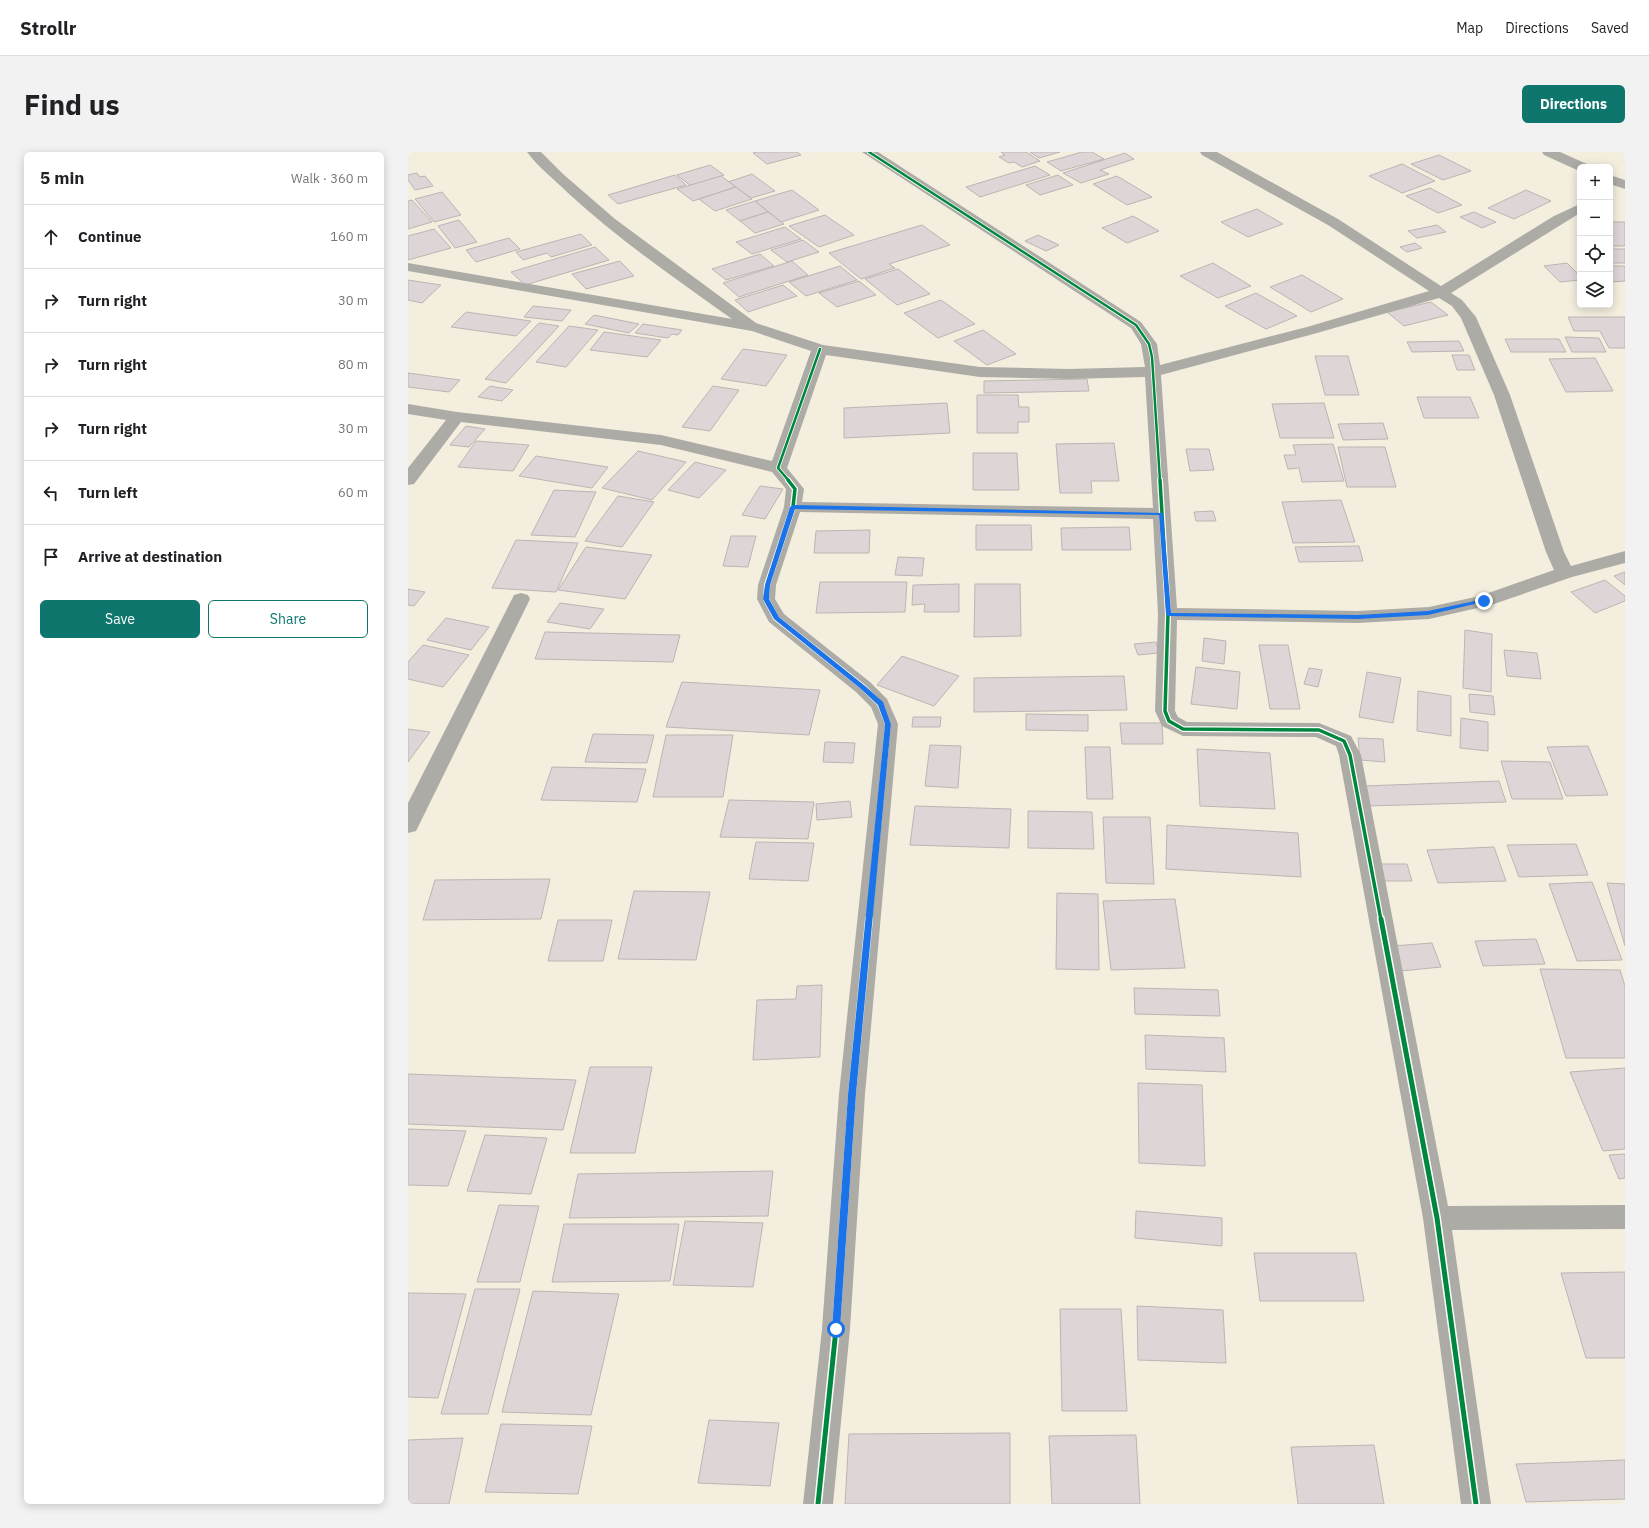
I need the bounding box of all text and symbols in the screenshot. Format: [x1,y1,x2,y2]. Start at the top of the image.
text: Strollr [20,16,76,40]
text: Map [1456,19,1483,37]
text: Directions [1505,19,1569,37]
text: Saved [1591,19,1629,37]
button: Directions [1522,85,1625,123]
text: Find us [24,86,120,123]
map controls [1577,164,1613,308]
button: + [1577,164,1613,200]
text: 5 min [40,167,84,189]
text: Walk · 360 m [291,170,368,187]
button: − [1577,200,1613,236]
icon: ahead [40,226,62,248]
text: Continue [78,227,142,246]
text: 160 m [330,228,368,245]
button: locate [1577,236,1613,272]
button: layers [1577,272,1613,308]
icon: right [40,290,62,312]
text: Turn right [78,291,147,310]
text: 30 m [338,292,368,309]
icon: right [40,354,62,376]
text: Turn right [78,355,147,374]
text: 80 m [338,356,368,373]
icon: right [40,418,62,440]
text: Turn right [78,419,147,438]
text: 30 m [338,420,368,437]
icon: left [40,482,62,504]
text: Turn left [78,483,138,502]
text: 60 m [338,484,368,501]
icon: arrive [40,546,62,568]
text: Arrive at destination [78,547,222,566]
route end [1475,592,1493,610]
button: Save [40,600,200,638]
button: Share [208,600,368,638]
route start [827,1320,845,1338]

